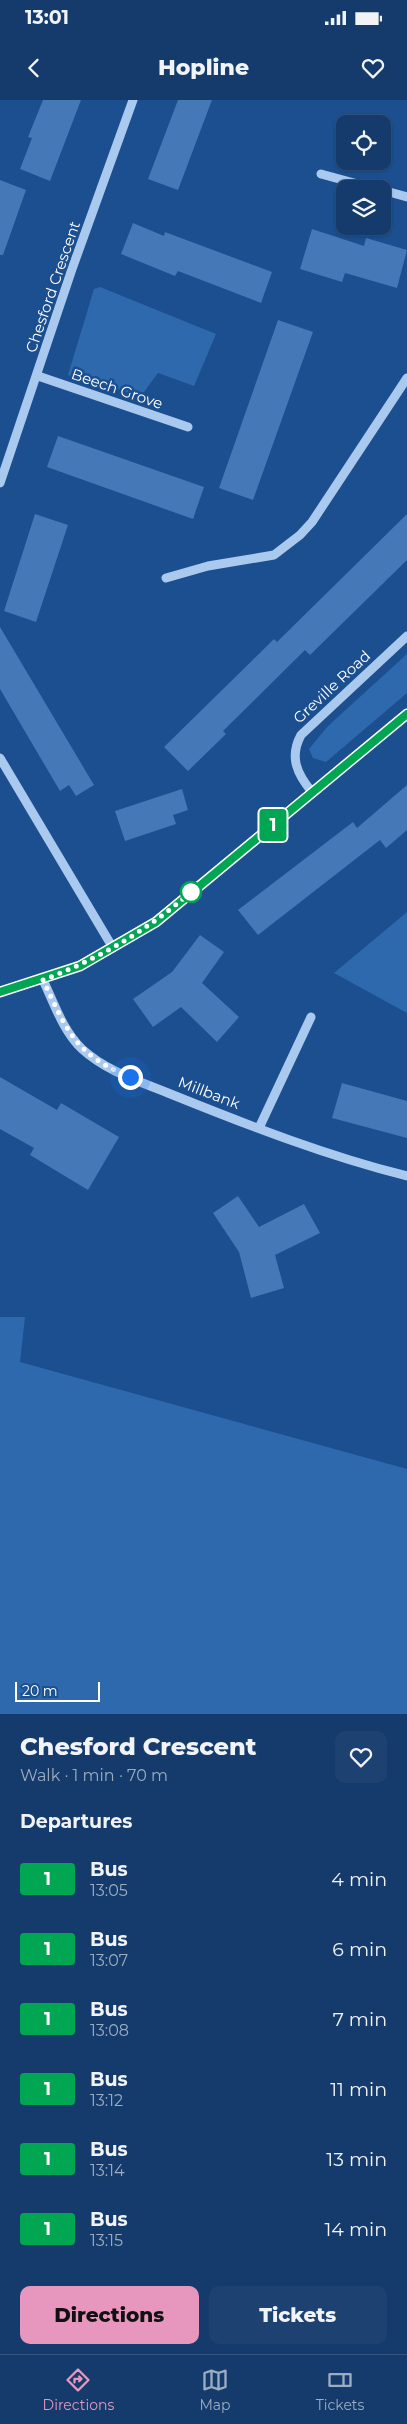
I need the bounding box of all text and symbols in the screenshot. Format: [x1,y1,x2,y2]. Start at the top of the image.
text: 13:01 [25,6,69,29]
icon: back [20,54,48,82]
text: Hopline [158,54,249,81]
icon: heart [359,54,387,82]
map controls [336,115,391,235]
button: locate [336,115,391,170]
button: layers [336,180,391,235]
street label: Chesford Crescent [21,219,84,355]
street label: Beech Grove [69,364,165,413]
street label: Greville Road [289,646,374,727]
line badge: 1 [257,809,289,841]
text: 1 [269,814,277,836]
unlabelled marker [180,881,202,903]
your location [118,1065,143,1090]
street label: Millbank [176,1072,243,1113]
scale bar [15,1679,100,1702]
text: 20 m [22,1682,58,1700]
button: heart [335,1731,387,1783]
text: Chesford Crescent [20,1732,256,1761]
text: Walk · 1 min · 70 m [20,1766,168,1785]
text: Departures [20,1810,132,1833]
text: Bus [90,1858,128,1881]
text: 1 [44,1868,51,1890]
text: 4 min [331,1868,387,1891]
text: 13:05 [90,1881,128,1900]
text: Bus [90,1928,128,1951]
text: 1 [44,1938,51,1960]
text: 6 min [332,1938,387,1961]
text: 13:07 [90,1951,128,1970]
text: Bus [90,1998,128,2021]
text: 1 [44,2008,51,2030]
text: 7 min [333,2008,387,2031]
text: 13:08 [90,2021,129,2040]
text: Bus [90,2068,128,2091]
text: 1 [44,2078,51,2100]
text: 11 min [330,2078,387,2101]
text: 13:12 [90,2091,123,2110]
text: Bus [90,2138,128,2161]
text: 1 [44,2148,51,2170]
text: 13 min [326,2148,387,2171]
text: 13:14 [90,2161,125,2180]
text: Bus [90,2208,128,2231]
text: 1 [44,2218,51,2240]
text: 14 min [324,2218,387,2241]
text: 13:15 [90,2231,123,2250]
button: Directions [20,2286,199,2344]
button: Tickets [209,2286,387,2344]
tab: Directions [43,2366,114,2414]
tab: Map [199,2366,231,2414]
tab: Tickets [316,2366,364,2414]

